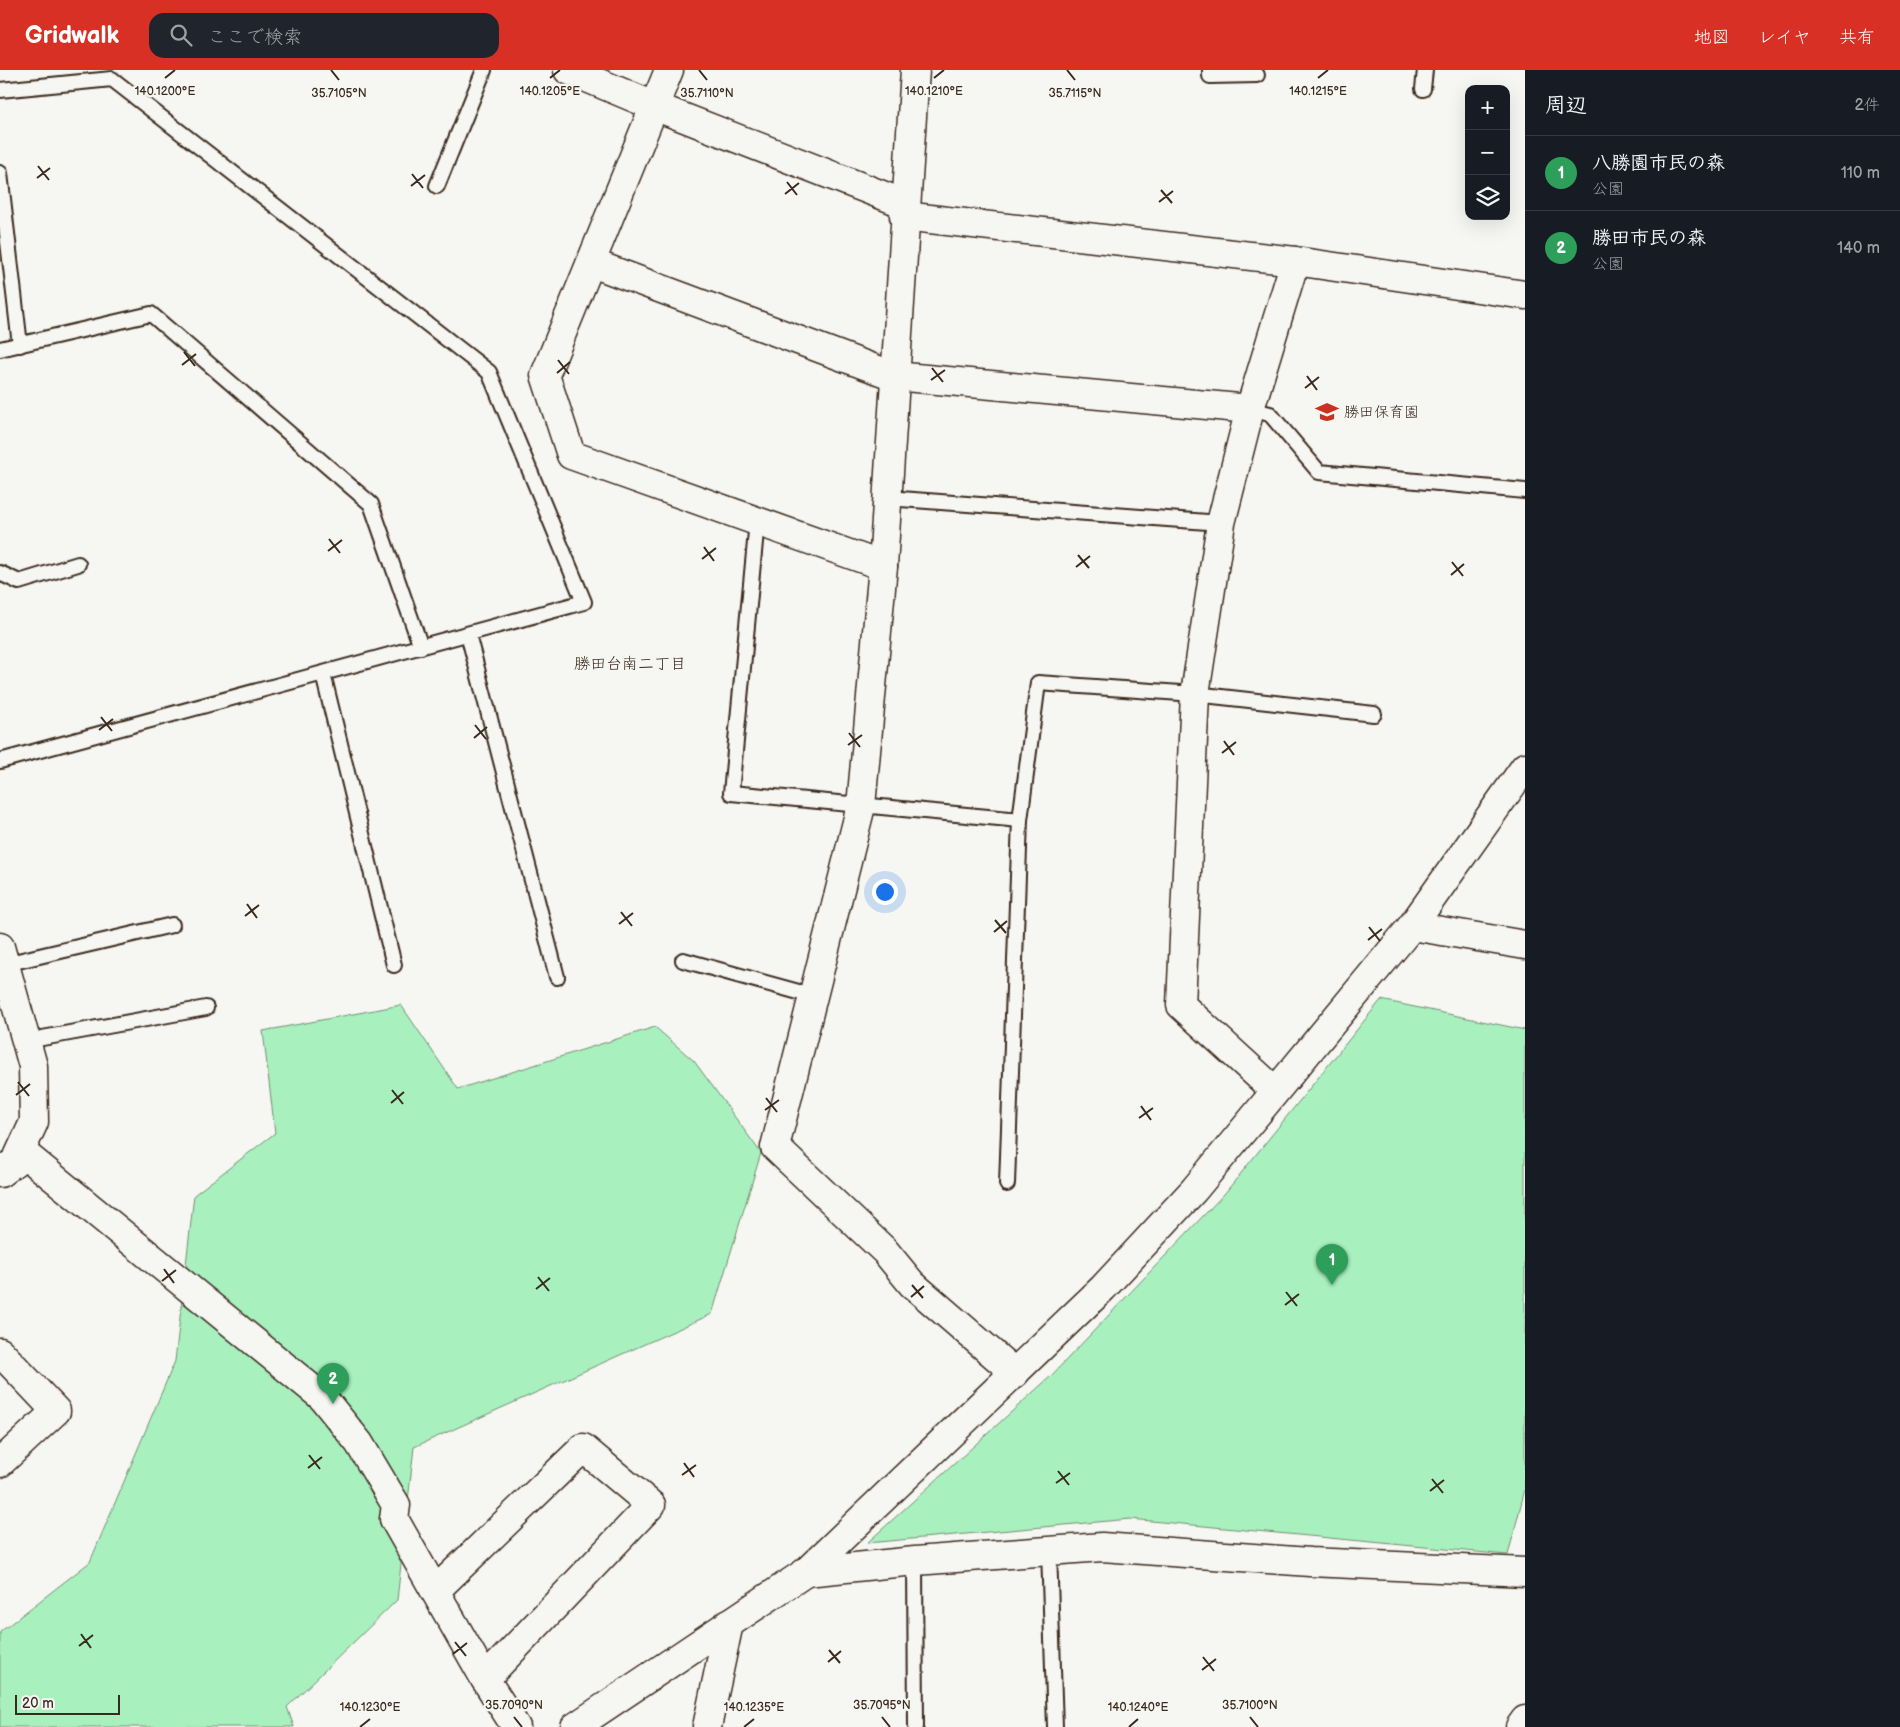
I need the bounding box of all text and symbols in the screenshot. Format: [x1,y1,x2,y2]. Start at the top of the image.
search box [149,13,499,58]
text: Gridwalk [25,21,119,50]
icon: search [167,21,195,49]
text: ここで検索 [207,26,302,49]
text: 地図 [1694,27,1730,48]
text: レイヤ [1758,27,1811,48]
text: 共有 [1839,27,1875,48]
text: 140.1200°E [135,84,195,99]
text: 140.1205°E [520,84,580,99]
text: 140.1210°E [905,84,963,99]
text: 140.1215°E [1289,84,1347,99]
map controls [1465,85,1510,220]
button: + [1465,85,1510,130]
text: 35.7105°N [311,86,367,101]
text: 35.7110°N [680,86,734,101]
text: 35.7115°N [1048,86,1102,101]
text: 周辺 [1545,93,1587,118]
text: 2件 [1855,96,1880,115]
button: − [1465,130,1510,175]
text: 八勝園市民の森 [1592,152,1725,175]
text: 1 [1558,164,1564,183]
text: 110 m [1841,164,1880,183]
button: layers [1465,175,1510,220]
text: 公園 [1592,180,1624,199]
text: 勝田市民の森 [1592,227,1706,250]
text: 2 [1556,239,1566,258]
text: 140 m [1837,239,1880,258]
text: 公園 [1592,255,1624,274]
school or university icon: 勝田保育園 [1314,399,1340,425]
place label: 勝田保育園 [1344,403,1419,422]
district label: 勝田台南二丁目 [574,655,686,674]
your location [872,879,898,905]
pin: 1 [1316,1244,1348,1285]
pin: 2 [317,1363,349,1404]
scale bar [15,1692,120,1715]
text: 20 m [22,1695,54,1712]
text: 35.7090°N [485,1698,543,1713]
text: 35.7095°N [853,1698,911,1713]
text: 35.7100°N [1222,1698,1278,1713]
text: 140.1230°E [340,1700,400,1715]
text: 140.1235°E [724,1700,784,1715]
text: 140.1240°E [1108,1700,1168,1715]

